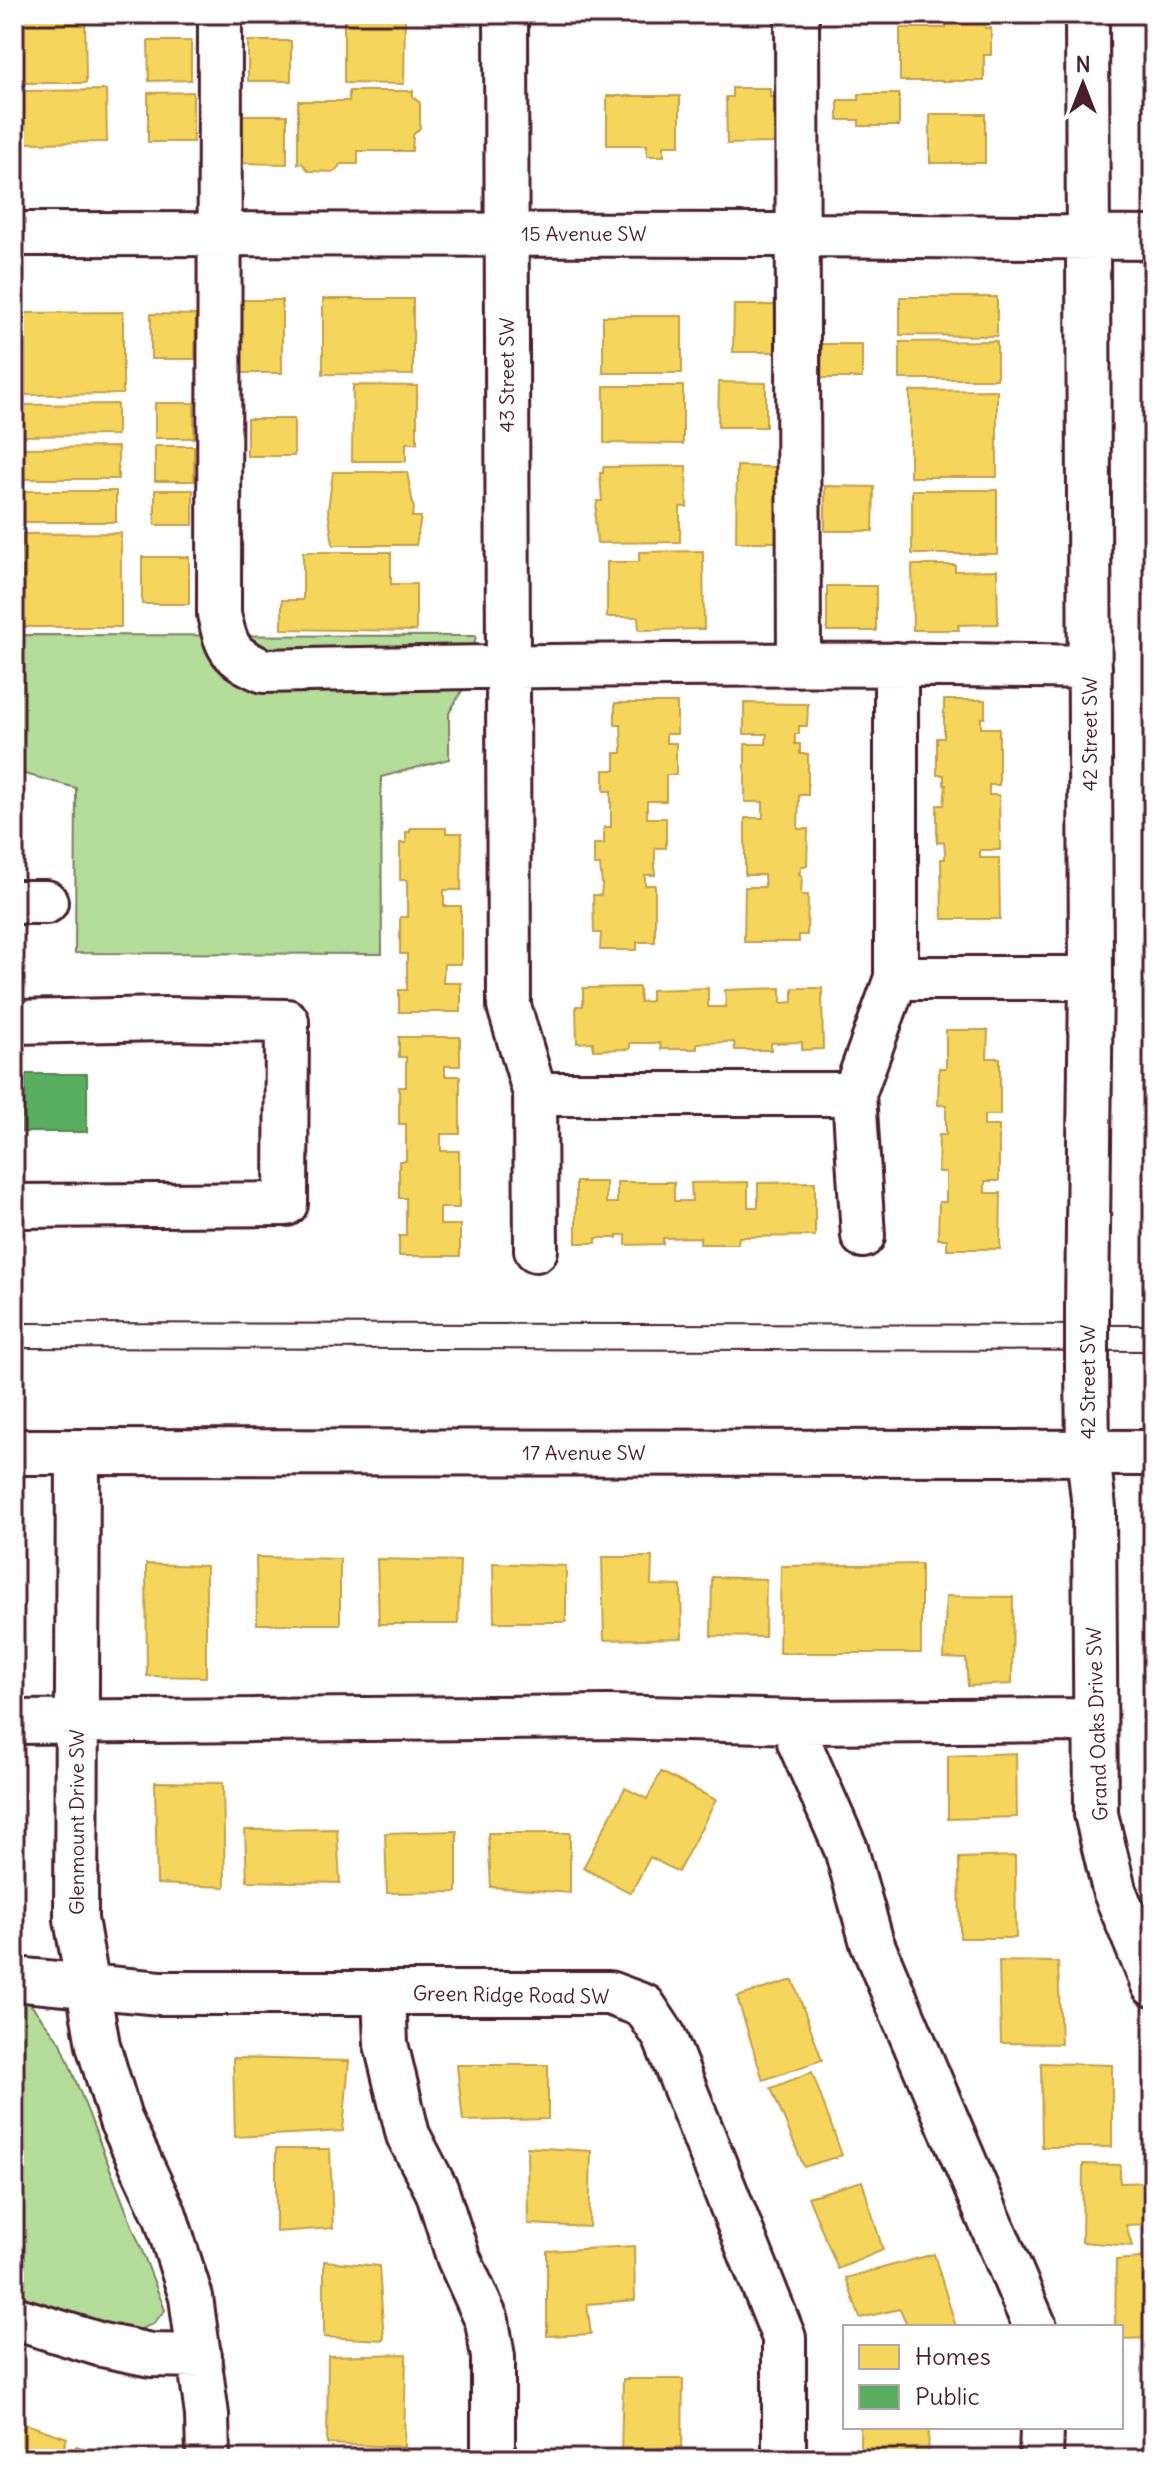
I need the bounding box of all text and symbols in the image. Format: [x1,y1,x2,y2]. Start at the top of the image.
north arrow [1043,44,1123,124]
text: N [1075,50,1091,78]
street label: 15 Avenue SW [521,221,647,246]
street label: 43 Street SW [494,317,519,433]
street label: 42 Street SW [1077,677,1102,791]
street label: 42 Street SW [1075,1325,1100,1439]
street label: 17 Avenue SW [522,1440,646,1465]
street label: Grand Oaks Drive SW [1081,1627,1112,1822]
street label: Glenmount Drive SW [64,1729,89,1915]
street label: Green Ridge Road SW [413,1980,609,2009]
legend [843,2325,1123,2429]
text: Homes [915,2341,991,2371]
text: Public [915,2381,980,2411]

